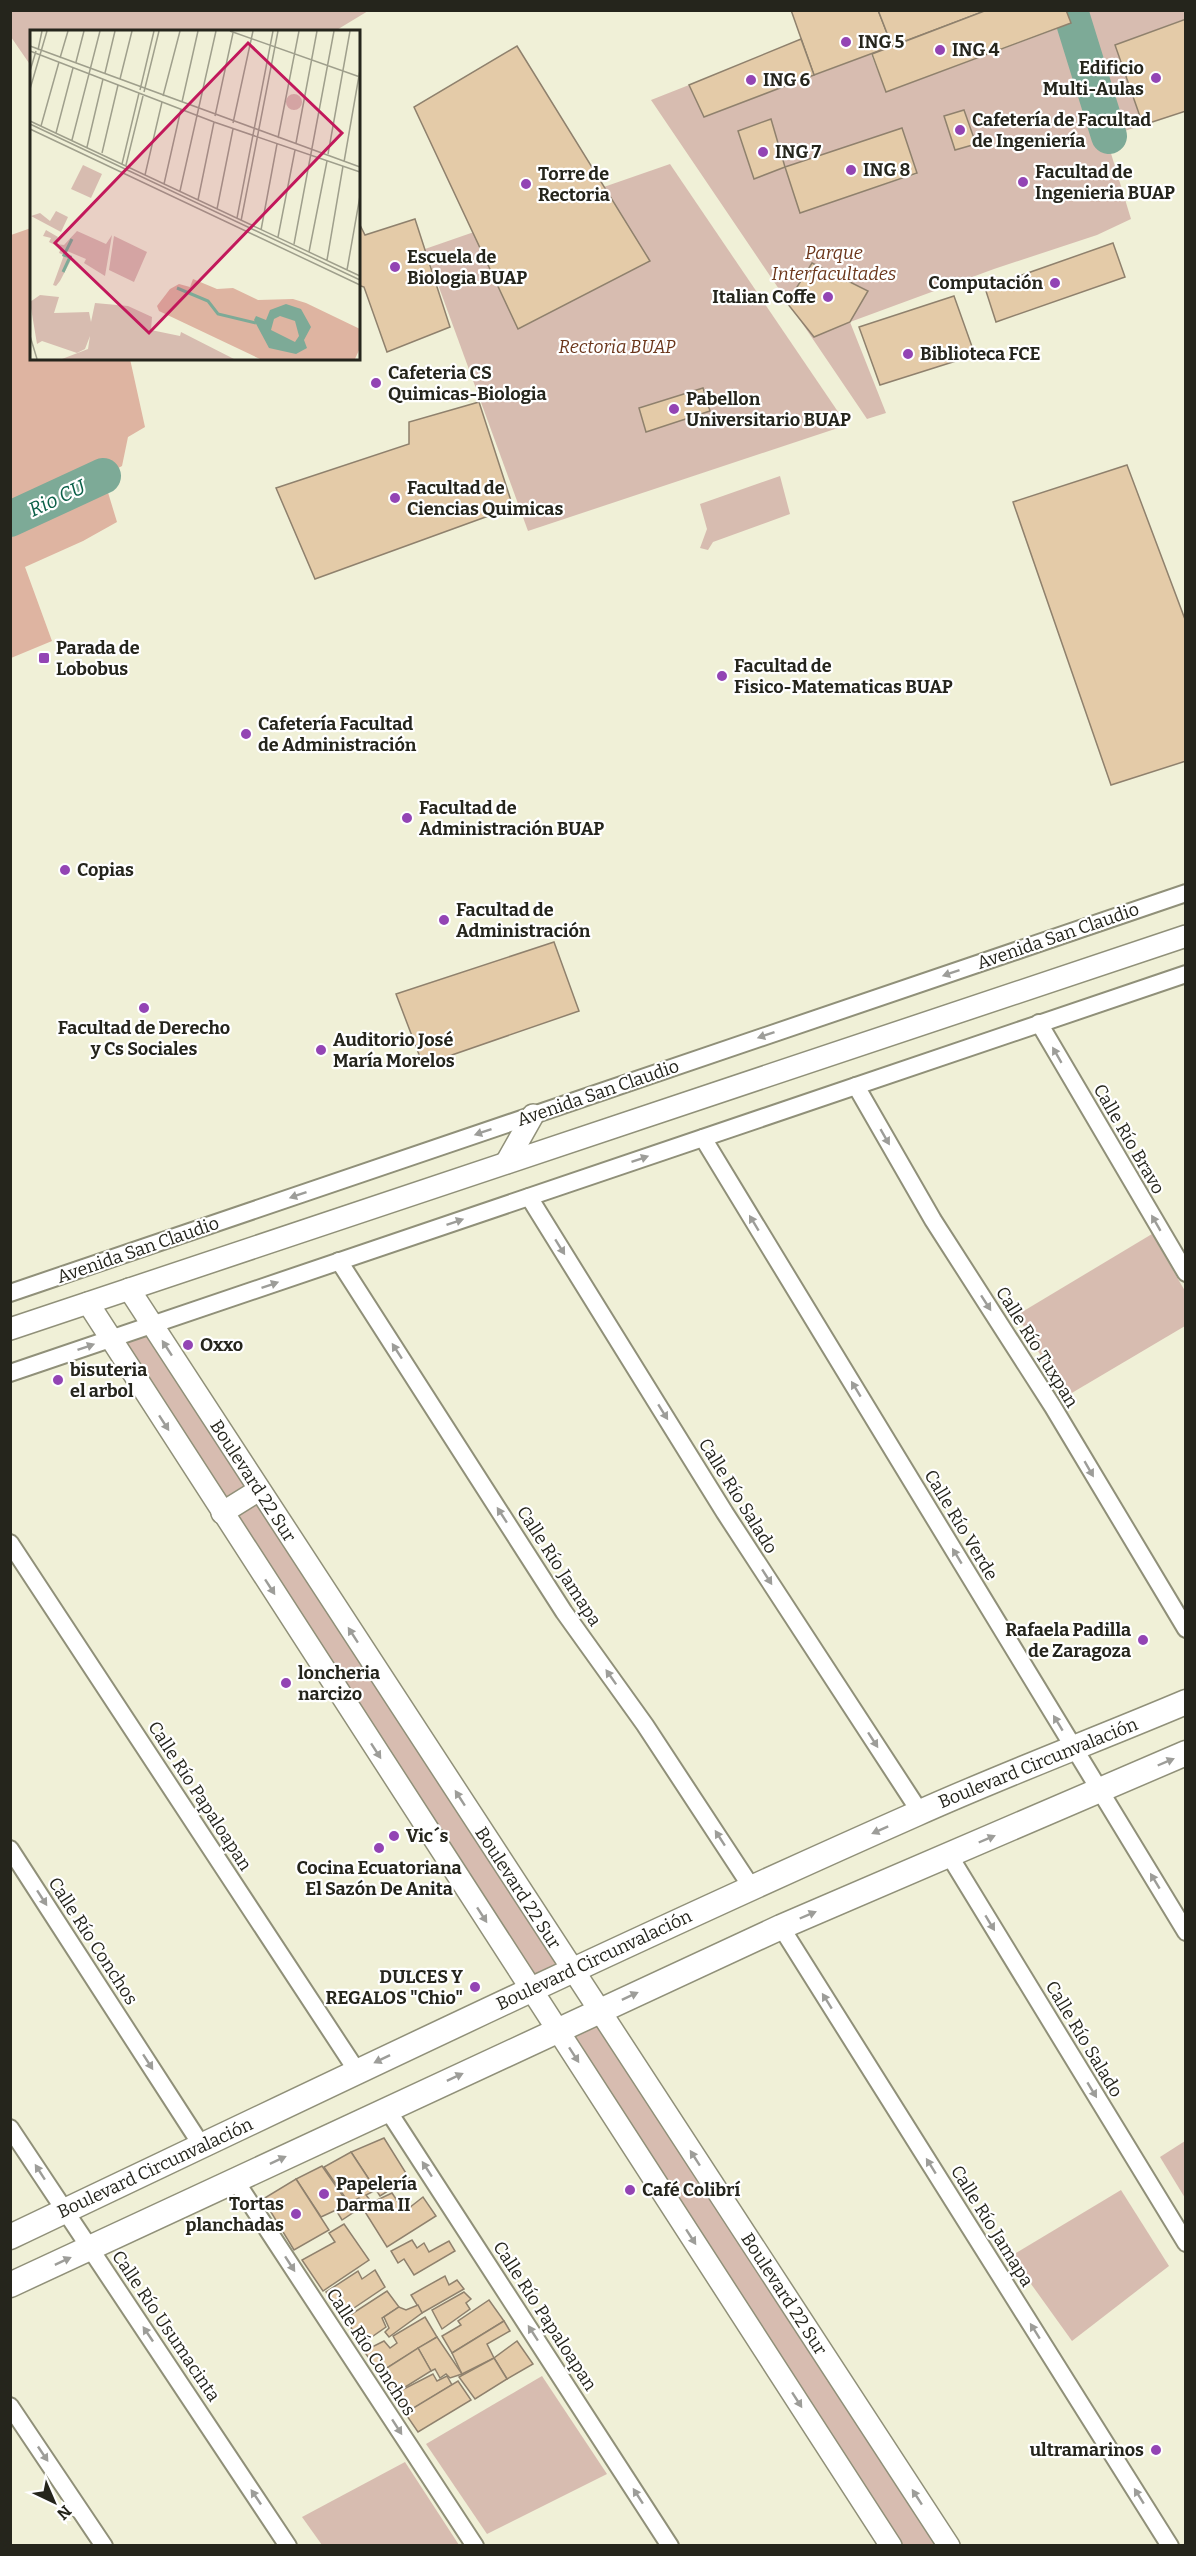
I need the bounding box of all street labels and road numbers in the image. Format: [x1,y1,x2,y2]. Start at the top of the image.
street label: Avenida San Claudio [974,898,1142,974]
street label: Avenida San Claudio [514,1055,682,1131]
street label: Calle Río Bravo [1089,1080,1169,1198]
street label: Avenida San Claudio [54,1212,222,1288]
street label: Calle Río Tuxpan [991,1282,1083,1412]
street label: Boulevard 22 Sur [205,1416,301,1546]
street label: Calle Río Salado [694,1434,782,1558]
street label: Calle Río Verde [919,1466,1003,1584]
street label: Calle Río Jamapa [512,1502,606,1630]
street label: Boulevard Circunvalación [935,1713,1142,1813]
street label: Calle Río Papaloapan [143,1717,257,1875]
street label: Boulevard 22 Sur [470,1823,566,1953]
street label: Calle Río Conchos [44,1873,142,2009]
street label: Boulevard Circunvalación [493,1905,696,2015]
street label: Calle Río Salado [1041,1977,1127,2101]
street label: Boulevard Circunvalación [54,2113,257,2223]
street label: Calle Río Jamapa [946,2161,1038,2291]
street label: Boulevard 22 Sur [736,2229,832,2359]
street label: Calle Río Papaloapan [488,2237,602,2395]
street label: Calle Río Usumacinta [107,2246,225,2406]
street label: Calle Río Conchos [322,2284,420,2420]

